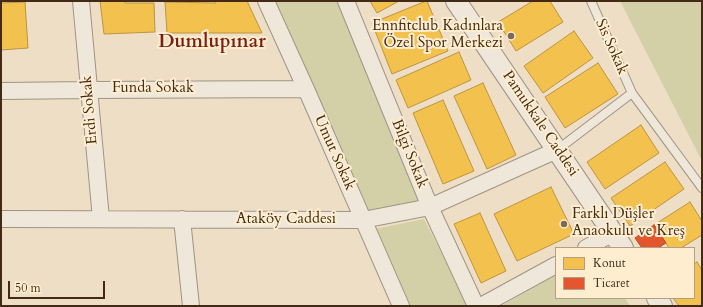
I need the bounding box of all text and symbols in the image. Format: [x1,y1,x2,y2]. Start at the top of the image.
street label: Sis Sokak [591,16,631,78]
place label: Ennfitclub Kadınlara Özel Spor Merkezi [372,18,503,53]
marker: Ennfitclub Kadınlara Özel Spor Merkezi [506,31,516,41]
district label: Dumlupınar [158,32,266,54]
street label: Pamukkale Caddesi [498,68,582,180]
street label: Erdi Sokak [78,75,102,145]
street label: Funda Sokak [112,80,194,98]
street label: Umut Sokak [309,113,359,193]
street label: Bilgi Sokak [387,117,431,191]
place label: Farklı Düşler Anaokulu ve Kreş [572,206,685,241]
street label: Ataköy Caddesi [236,211,336,229]
marker: Farklı Düşler Anaokulu ve Kreş [559,219,569,229]
legend [555,247,695,299]
text: Konut [593,255,626,271]
scale bar [10,273,107,299]
text: Ticaret [593,275,629,291]
text: 50 m [15,280,41,296]

